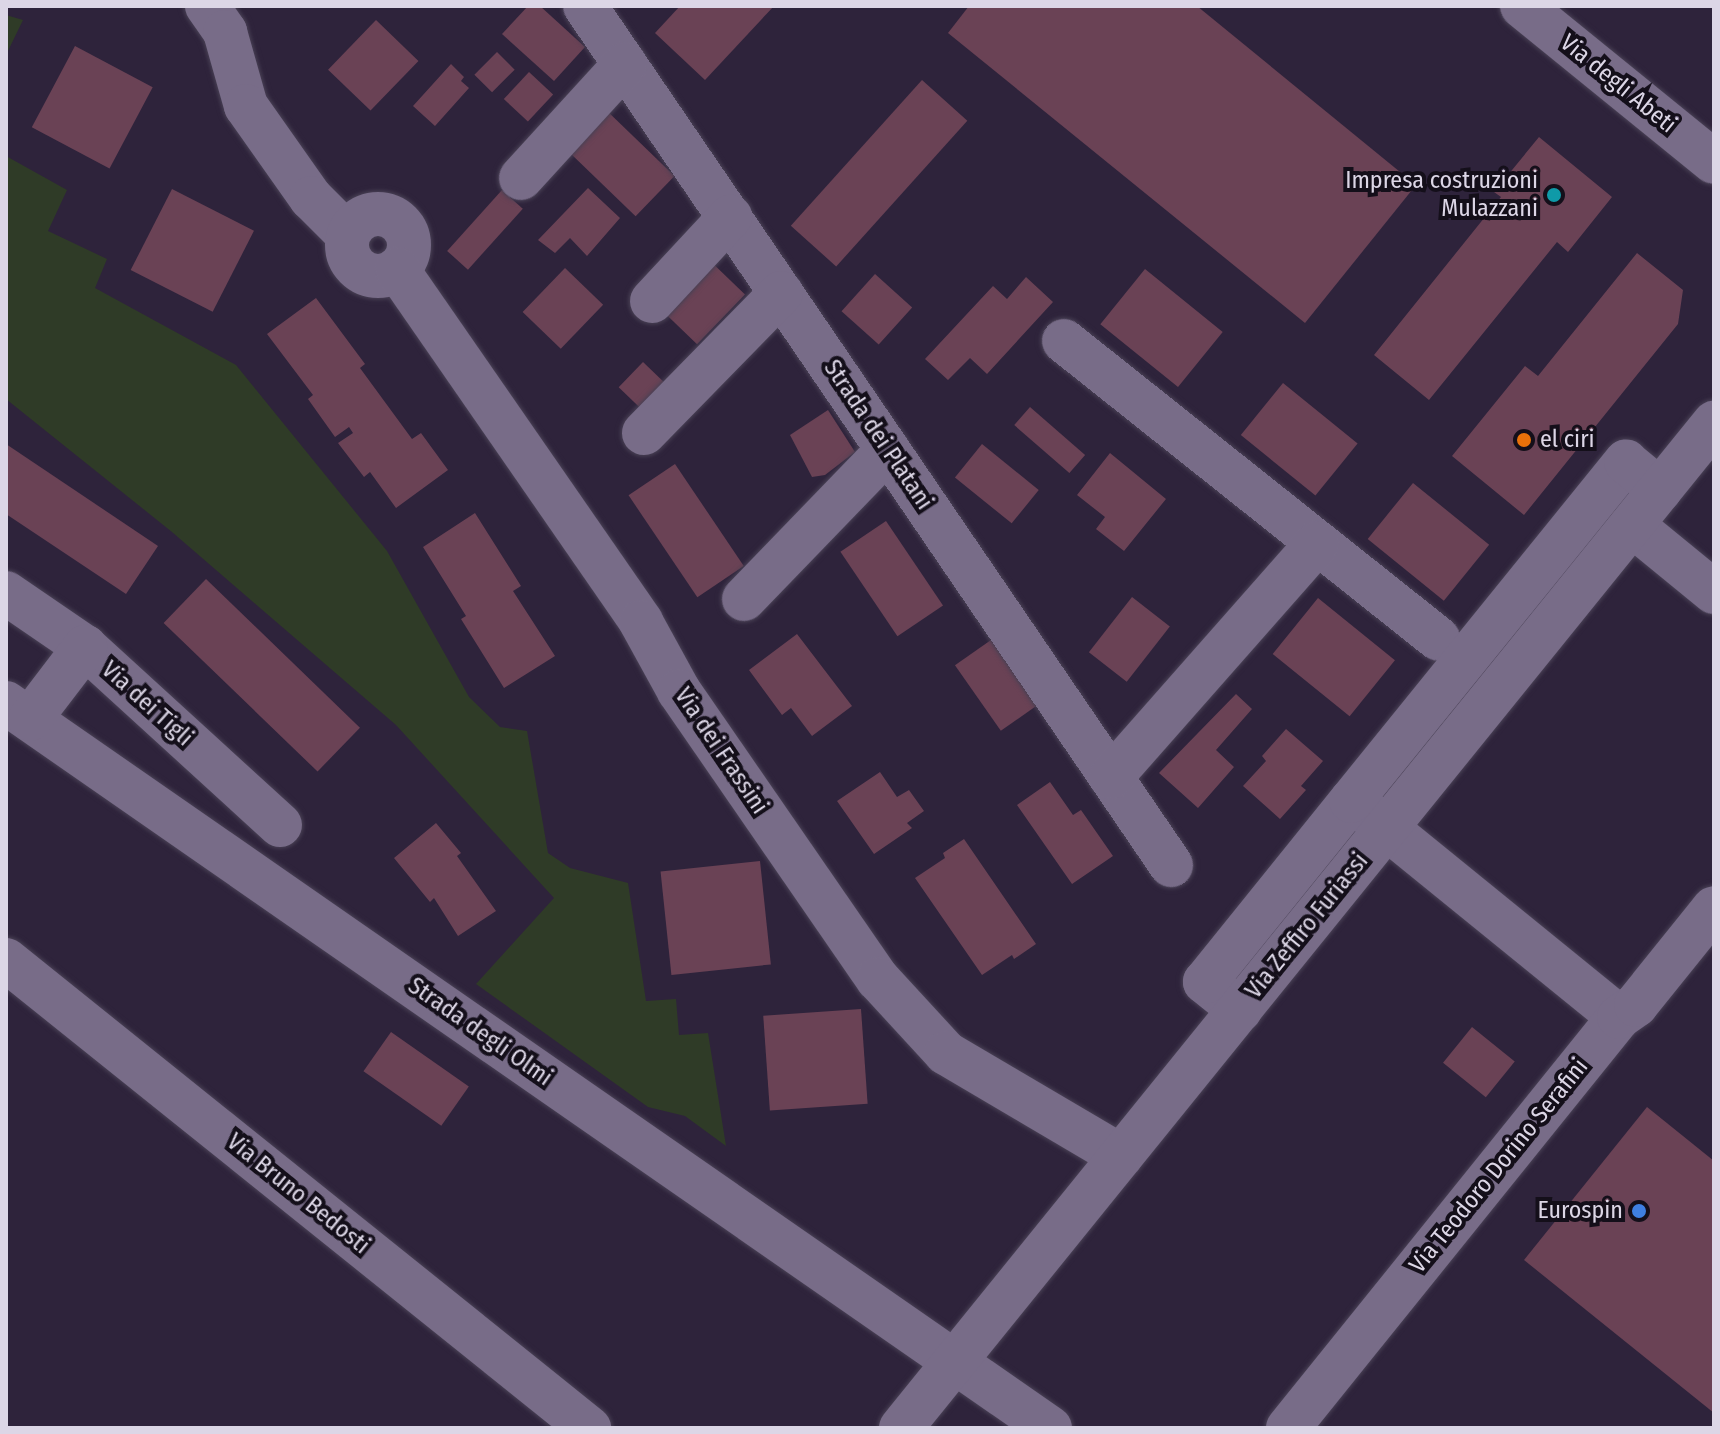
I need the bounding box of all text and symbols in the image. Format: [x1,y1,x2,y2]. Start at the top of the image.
street label: Via degli Abeti [1554,28,1682,140]
place label: Impresa costruzioni Mulazzani [1345,167,1538,223]
marker: Impresa costruzioni Mulazzani [1545,186,1563,204]
street label: Strada dei Platani [817,355,939,515]
place label: el ciri [1540,426,1595,454]
marker: el ciri [1515,431,1533,449]
street label: Via dei Tigli [95,656,199,752]
street label: Via dei Frassini [668,682,774,820]
street label: Via Zeffiro Furiassi [1240,848,1374,1004]
street label: Strada degli Olmi [402,972,558,1092]
street label: Via Teodoro Dorino Serafini [1404,1053,1594,1279]
street label: Via Bruno Bedosti [221,1128,375,1260]
place label: Eurospin [1538,1197,1623,1225]
marker: Eurospin [1630,1202,1648,1220]

